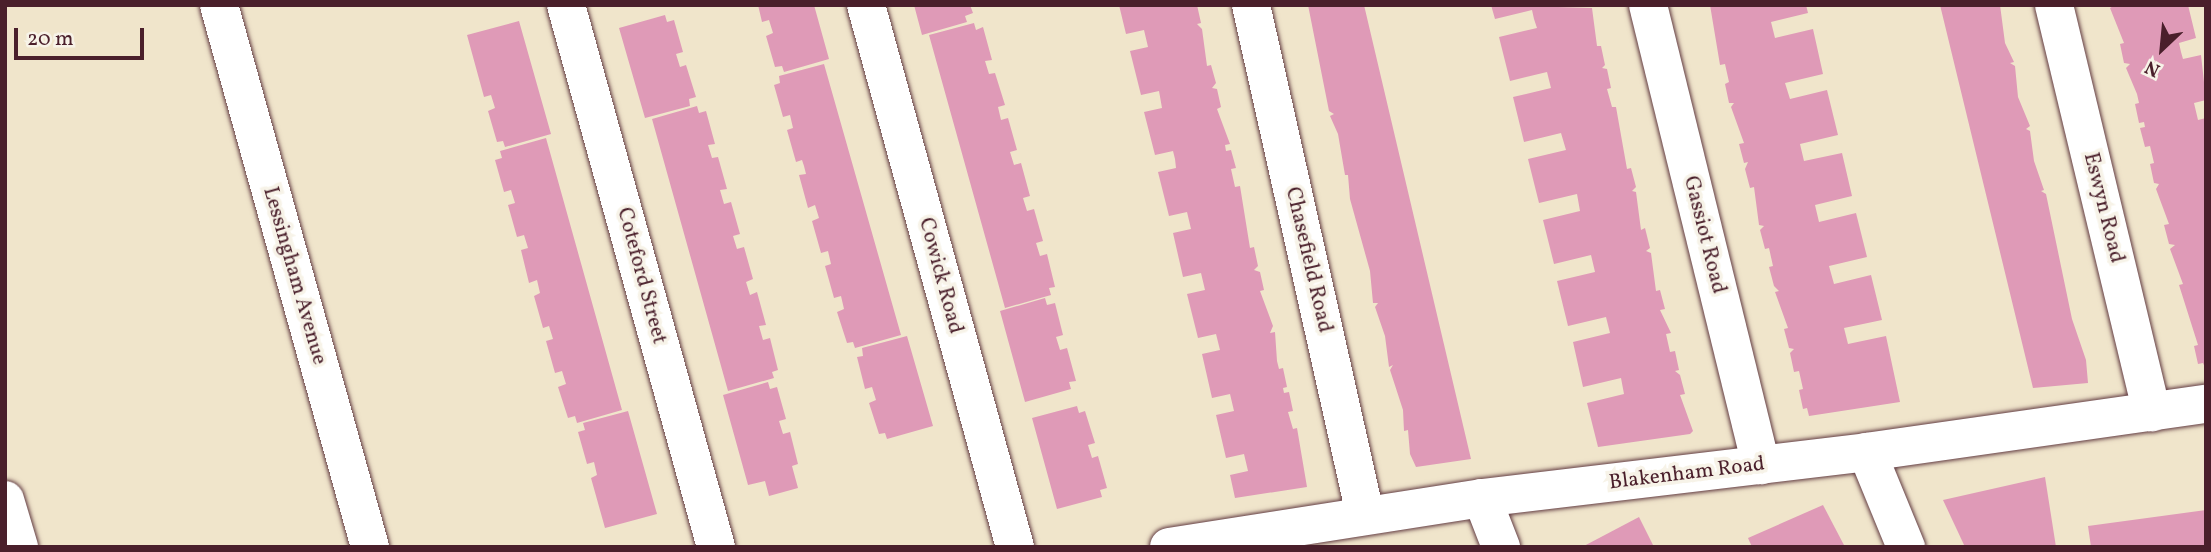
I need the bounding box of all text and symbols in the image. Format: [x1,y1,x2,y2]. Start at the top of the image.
scale bar [18,14,147,58]
north arrow [2127,14,2197,84]
text: 20 m [27,25,73,54]
text: N [2141,53,2165,83]
street label: Eswyn Road [2077,150,2129,266]
street label: Gassiot Road [1677,174,1731,296]
street label: Lessingham Avenue [257,184,331,368]
street label: Chasefield Road [1279,185,1337,335]
street label: Coteford Street [611,205,671,347]
street label: Cowick Road [912,215,968,337]
street label: Blakenham Road [1608,452,1766,496]

